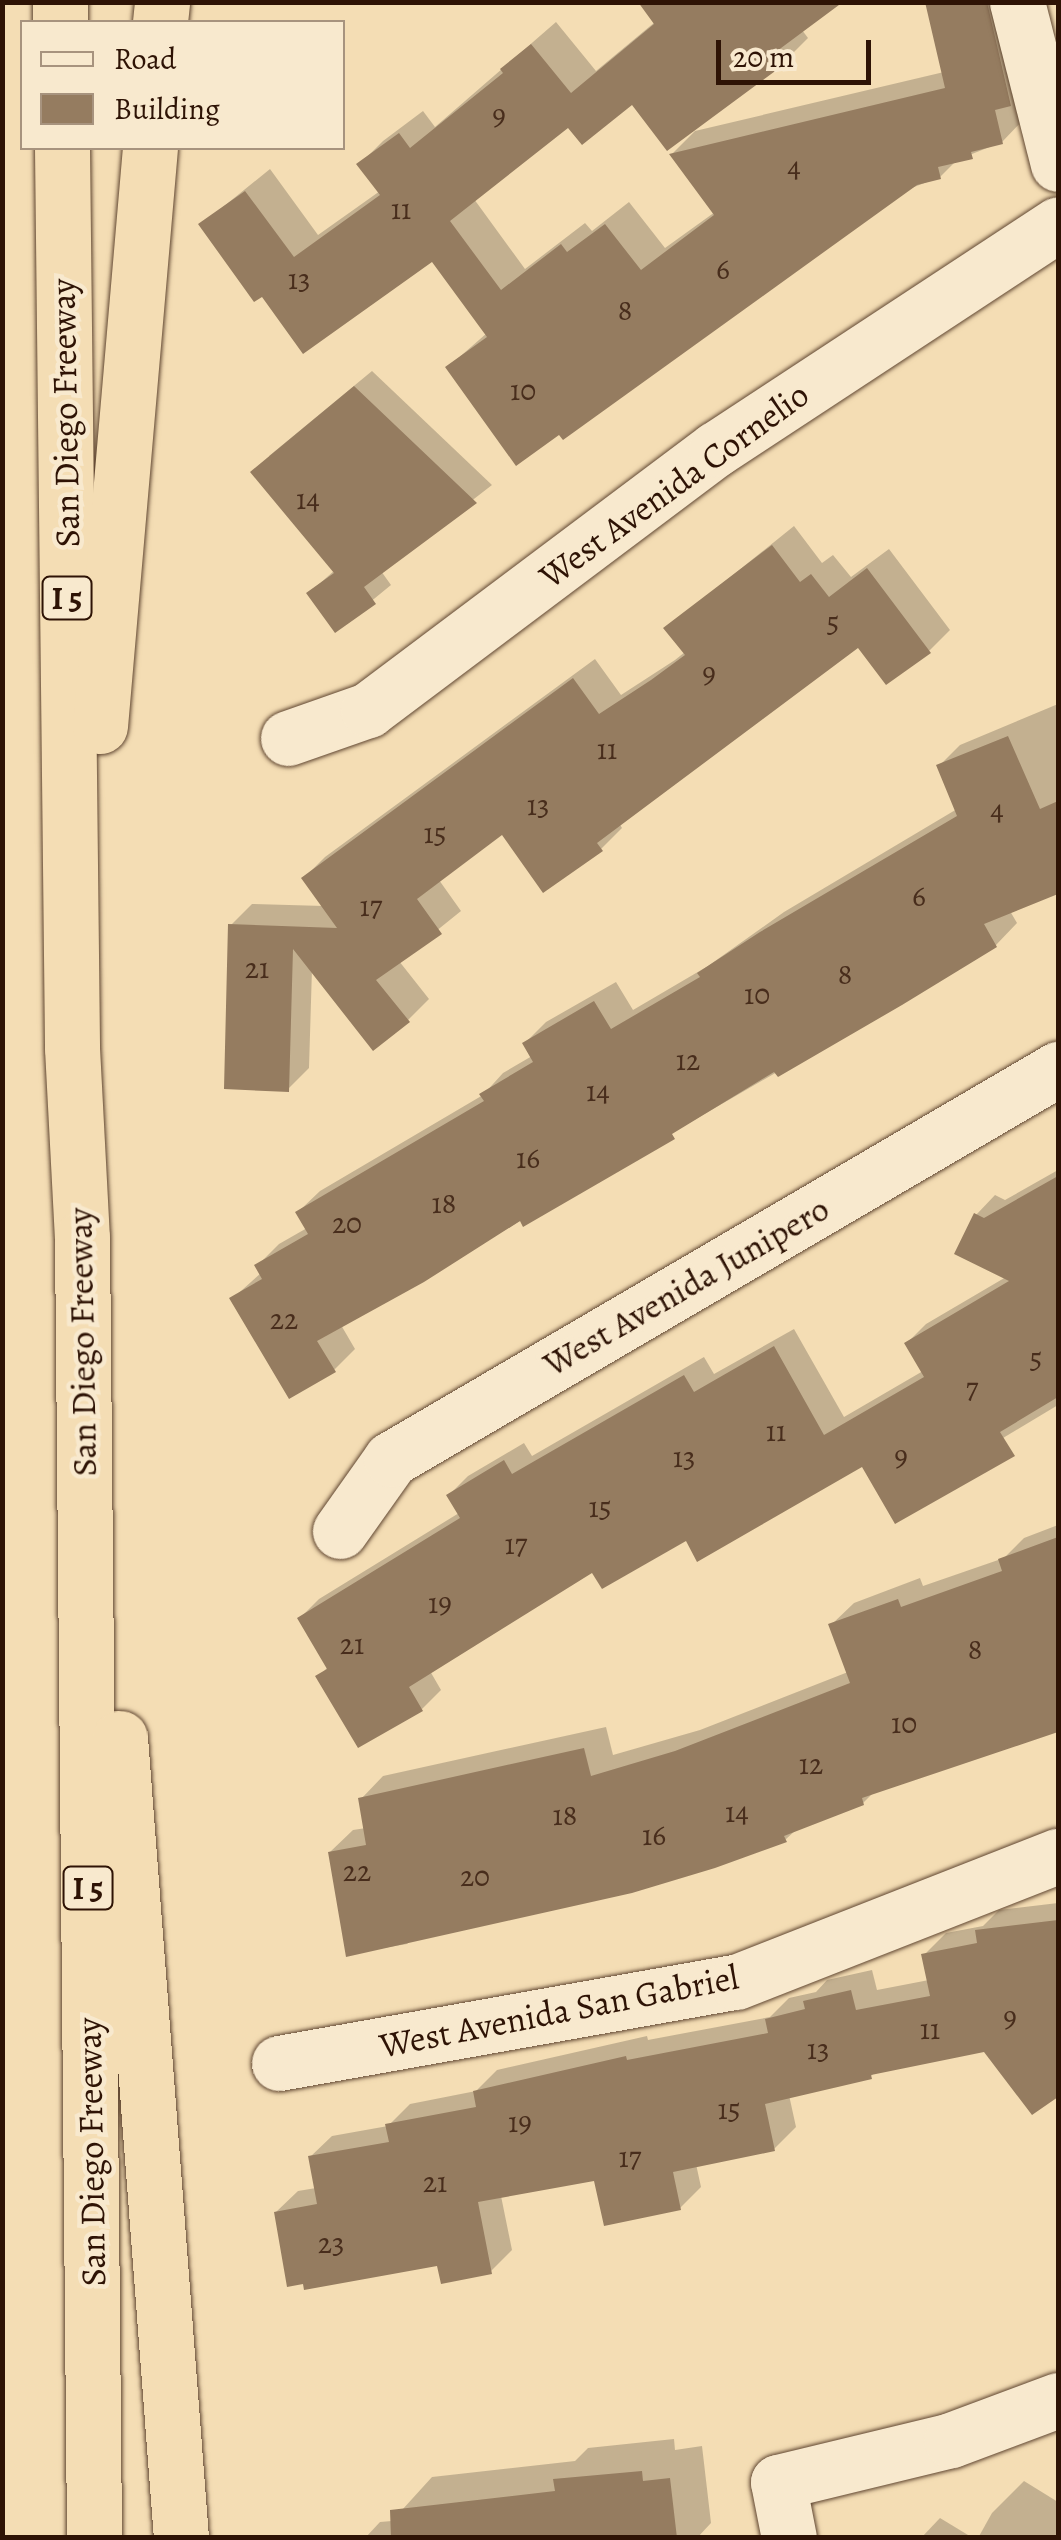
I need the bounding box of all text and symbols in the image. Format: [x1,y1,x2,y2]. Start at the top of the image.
legend [20,20,345,150]
scale bar [721,20,876,82]
text: 20 m [733,37,794,77]
text: Road [114,39,176,79]
text: Building [114,89,220,129]
house number: 9 [492,97,506,133]
house number: 4 [787,149,801,185]
house number: 11 [391,191,411,227]
house number: 6 [716,251,730,287]
house number: 13 [288,261,310,297]
street label: San Diego Freeway [42,278,88,548]
house number: 8 [618,292,632,328]
house number: 10 [510,372,536,408]
street label: West Avenida Cornelio [531,373,817,597]
house number: 14 [296,481,320,517]
road number: I 5 [40,571,94,625]
house number: 5 [827,604,839,640]
house number: 9 [702,655,716,691]
house number: 11 [597,731,617,767]
house number: 13 [527,787,549,823]
house number: 4 [990,792,1004,828]
house number: 15 [423,815,447,851]
house number: 6 [912,878,926,914]
house number: 17 [360,888,382,924]
house number: 21 [245,950,269,986]
house number: 8 [838,956,852,992]
house number: 10 [744,976,770,1012]
house number: 12 [676,1042,700,1078]
house number: 14 [586,1073,610,1109]
house number: 16 [516,1140,540,1176]
house number: 18 [432,1185,456,1221]
street label: West Avenida Junipero [536,1187,836,1385]
house number: 20 [332,1205,362,1241]
street label: San Diego Freeway [59,1207,105,1477]
house number: 22 [270,1301,298,1337]
house number: 5 [1030,1340,1042,1376]
house number: 7 [966,1370,978,1406]
house number: 11 [766,1413,786,1449]
house number: 9 [894,1438,908,1474]
house number: 13 [673,1439,695,1475]
house number: 15 [588,1489,612,1525]
house number: 17 [505,1526,527,1562]
house number: 19 [428,1585,452,1621]
house number: 21 [340,1626,364,1662]
house number: 8 [968,1631,982,1667]
house number: 10 [891,1705,917,1741]
house number: 12 [799,1746,823,1782]
house number: 14 [725,1794,749,1830]
house number: 18 [553,1797,577,1833]
house number: 16 [642,1817,666,1853]
house number: 22 [343,1853,371,1889]
house number: 20 [460,1858,490,1894]
road number: I 5 [61,1861,116,1915]
street label: West Avenida San Gabriel [376,1956,742,2066]
house number: 9 [1003,1999,1017,2035]
house number: 11 [920,2011,940,2047]
street label: San Diego Freeway [68,2017,114,2287]
house number: 13 [807,2031,829,2067]
house number: 15 [717,2091,741,2127]
house number: 19 [508,2104,532,2140]
house number: 17 [619,2139,641,2175]
house number: 21 [423,2164,447,2200]
house number: 23 [318,2225,344,2261]

